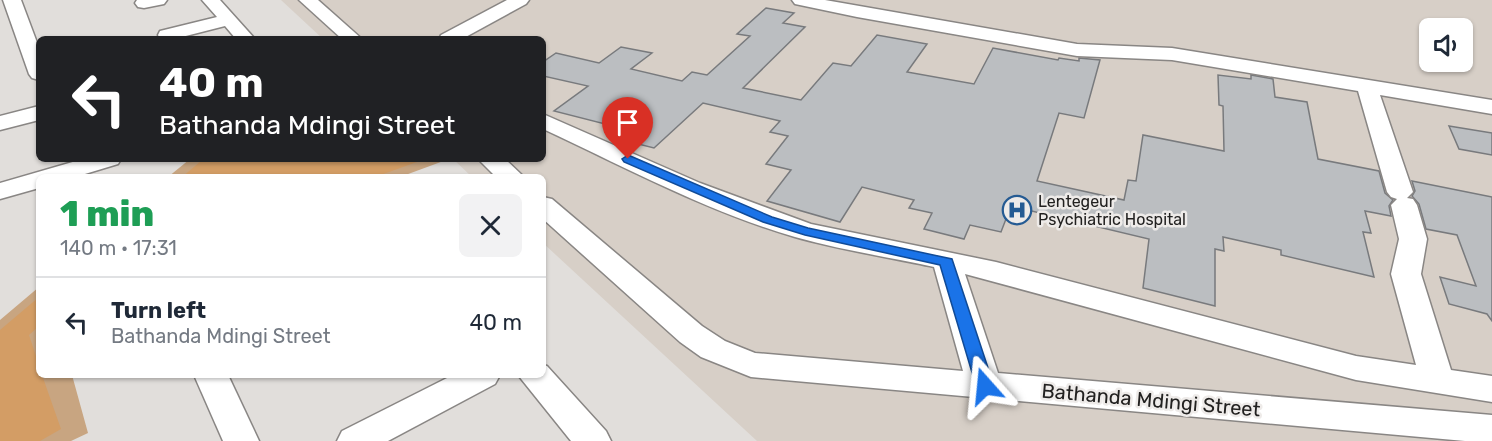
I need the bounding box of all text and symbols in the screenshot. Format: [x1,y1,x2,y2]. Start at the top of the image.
map controls [1419,18,1473,72]
button: sound [1419,18,1473,72]
text: 40 m [159,58,264,108]
icon: left [60,60,138,138]
pin [602,97,653,159]
icon: arrive [611,106,644,139]
text: Bathanda Mdingi Street [159,109,455,141]
text: 1 min [60,192,154,235]
place label: Lentegeur Psychiatric Hospital [1038,192,1186,229]
button: close [459,194,522,257]
hospital icon: Lentegeur Psychiatric Hospital [1001,194,1033,226]
text: 140 m · 17:31 [60,236,177,260]
text: Turn left [111,297,206,324]
icon: left [60,306,93,339]
text: 40 m [469,309,522,336]
text: Bathanda Mdingi Street [111,324,331,348]
position arrow [953,354,1017,418]
street label: Bathanda Mdingi Street [1041,378,1262,422]

